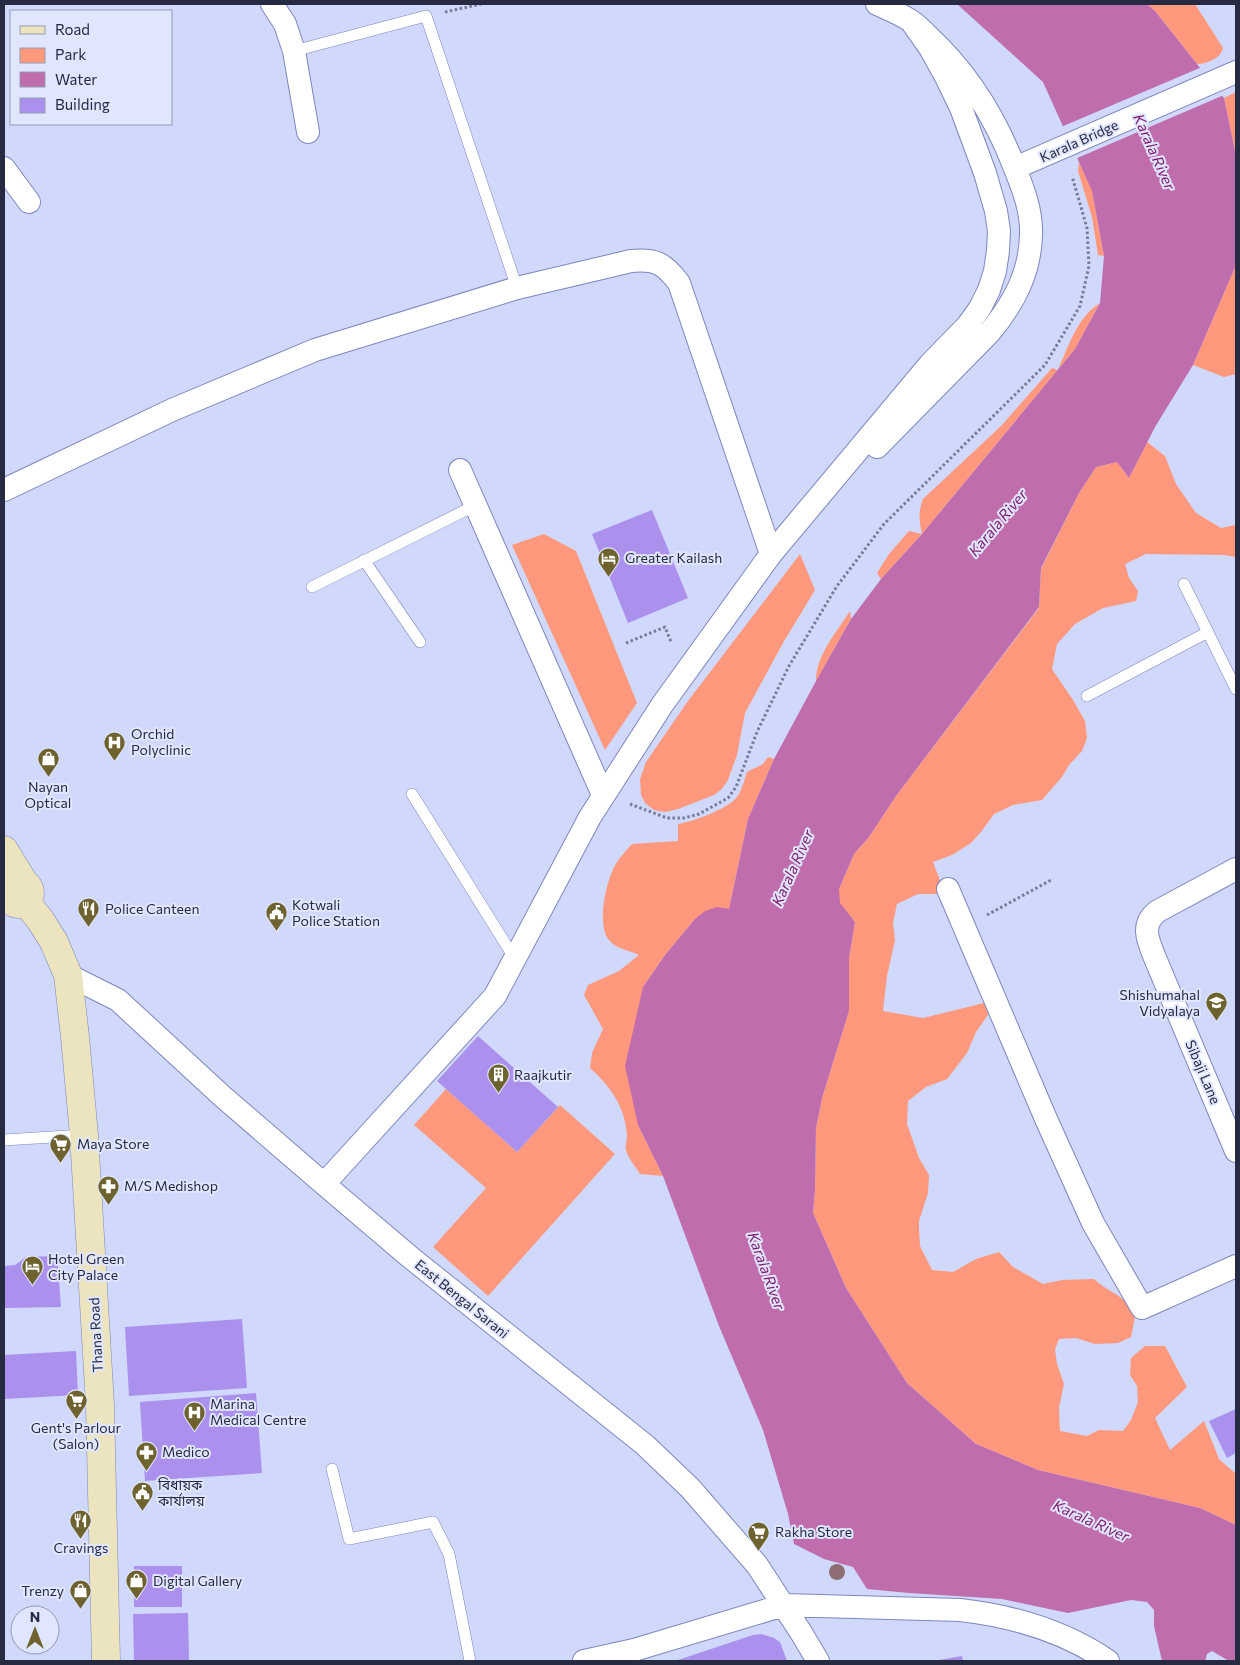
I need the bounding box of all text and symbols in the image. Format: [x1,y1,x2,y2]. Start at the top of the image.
legend [10,10,172,125]
text: Road [55,20,90,38]
text: Park [55,45,86,63]
text: Water [55,70,97,88]
text: Building [55,95,110,113]
water label: Karala River [1130,111,1180,193]
street label: Karala Bridge [1037,116,1121,165]
water label: Karala River [964,485,1031,559]
hotel icon: Greater Kailash [597,546,621,577]
place label: Greater Kailash [625,549,722,566]
place label: Orchid Polyclinic [131,725,191,758]
hospital icon: Orchid Polyclinic [103,730,127,761]
shop icon: Nayan Optical [36,747,60,778]
place label: Nayan Optical [25,778,71,811]
water label: Karala River [767,826,817,908]
place label: Kotwali Police Station [292,896,380,929]
restaurant icon: Police Canteen [77,897,101,928]
place label: Police Canteen [105,900,199,917]
public building icon: Kotwali Police Station [264,901,288,932]
place label: Shishumahal Vidyalaya [1120,986,1200,1019]
school or university icon: Shishumahal Vidyalaya [1204,991,1228,1022]
street label: Sibaji Lane [1182,1037,1225,1106]
building icon: Raajkutir [486,1063,510,1094]
place label: Raajkutir [514,1066,572,1083]
supermarket icon: Maya Store [49,1132,73,1163]
place label: Maya Store [77,1135,149,1152]
pharmacy icon: M/S Medishop [96,1174,120,1205]
place label: M/S Medishop [124,1177,218,1194]
water label: Karala River [745,1229,790,1313]
place label: Hotel Green City Palace [48,1250,124,1283]
hotel icon: Hotel Green City Palace [20,1255,44,1286]
street label: East Bengal Sarani [412,1256,513,1342]
street label: Thana Road [85,1297,106,1373]
supermarket icon: Gent's Parlour (Salon) [64,1388,88,1419]
place label: Marina Medical Centre [210,1395,306,1428]
hospital icon: Marina Medical Centre [182,1400,206,1431]
place label: Gent's Parlour (Salon) [31,1419,122,1452]
pharmacy icon: Medico [134,1440,158,1471]
place label: Medico [162,1443,210,1460]
place label: বিধায়ক কার্যালয় [157,1476,205,1509]
public building icon: বিধায়ক কার্যালয় [130,1481,154,1512]
water label: Karala River [1051,1495,1133,1545]
restaurant icon: Cravings [69,1508,93,1539]
supermarket icon: Rakha Store [747,1520,771,1551]
place label: Rakha Store [775,1523,852,1540]
place label: Cravings [54,1539,108,1556]
shop icon: Digital Gallery [125,1569,149,1600]
place label: Digital Gallery [153,1572,242,1589]
shop icon: Trenzy [68,1579,92,1610]
place label: Trenzy [21,1582,64,1599]
north arrow [10,1605,60,1655]
text: N [30,1608,40,1625]

